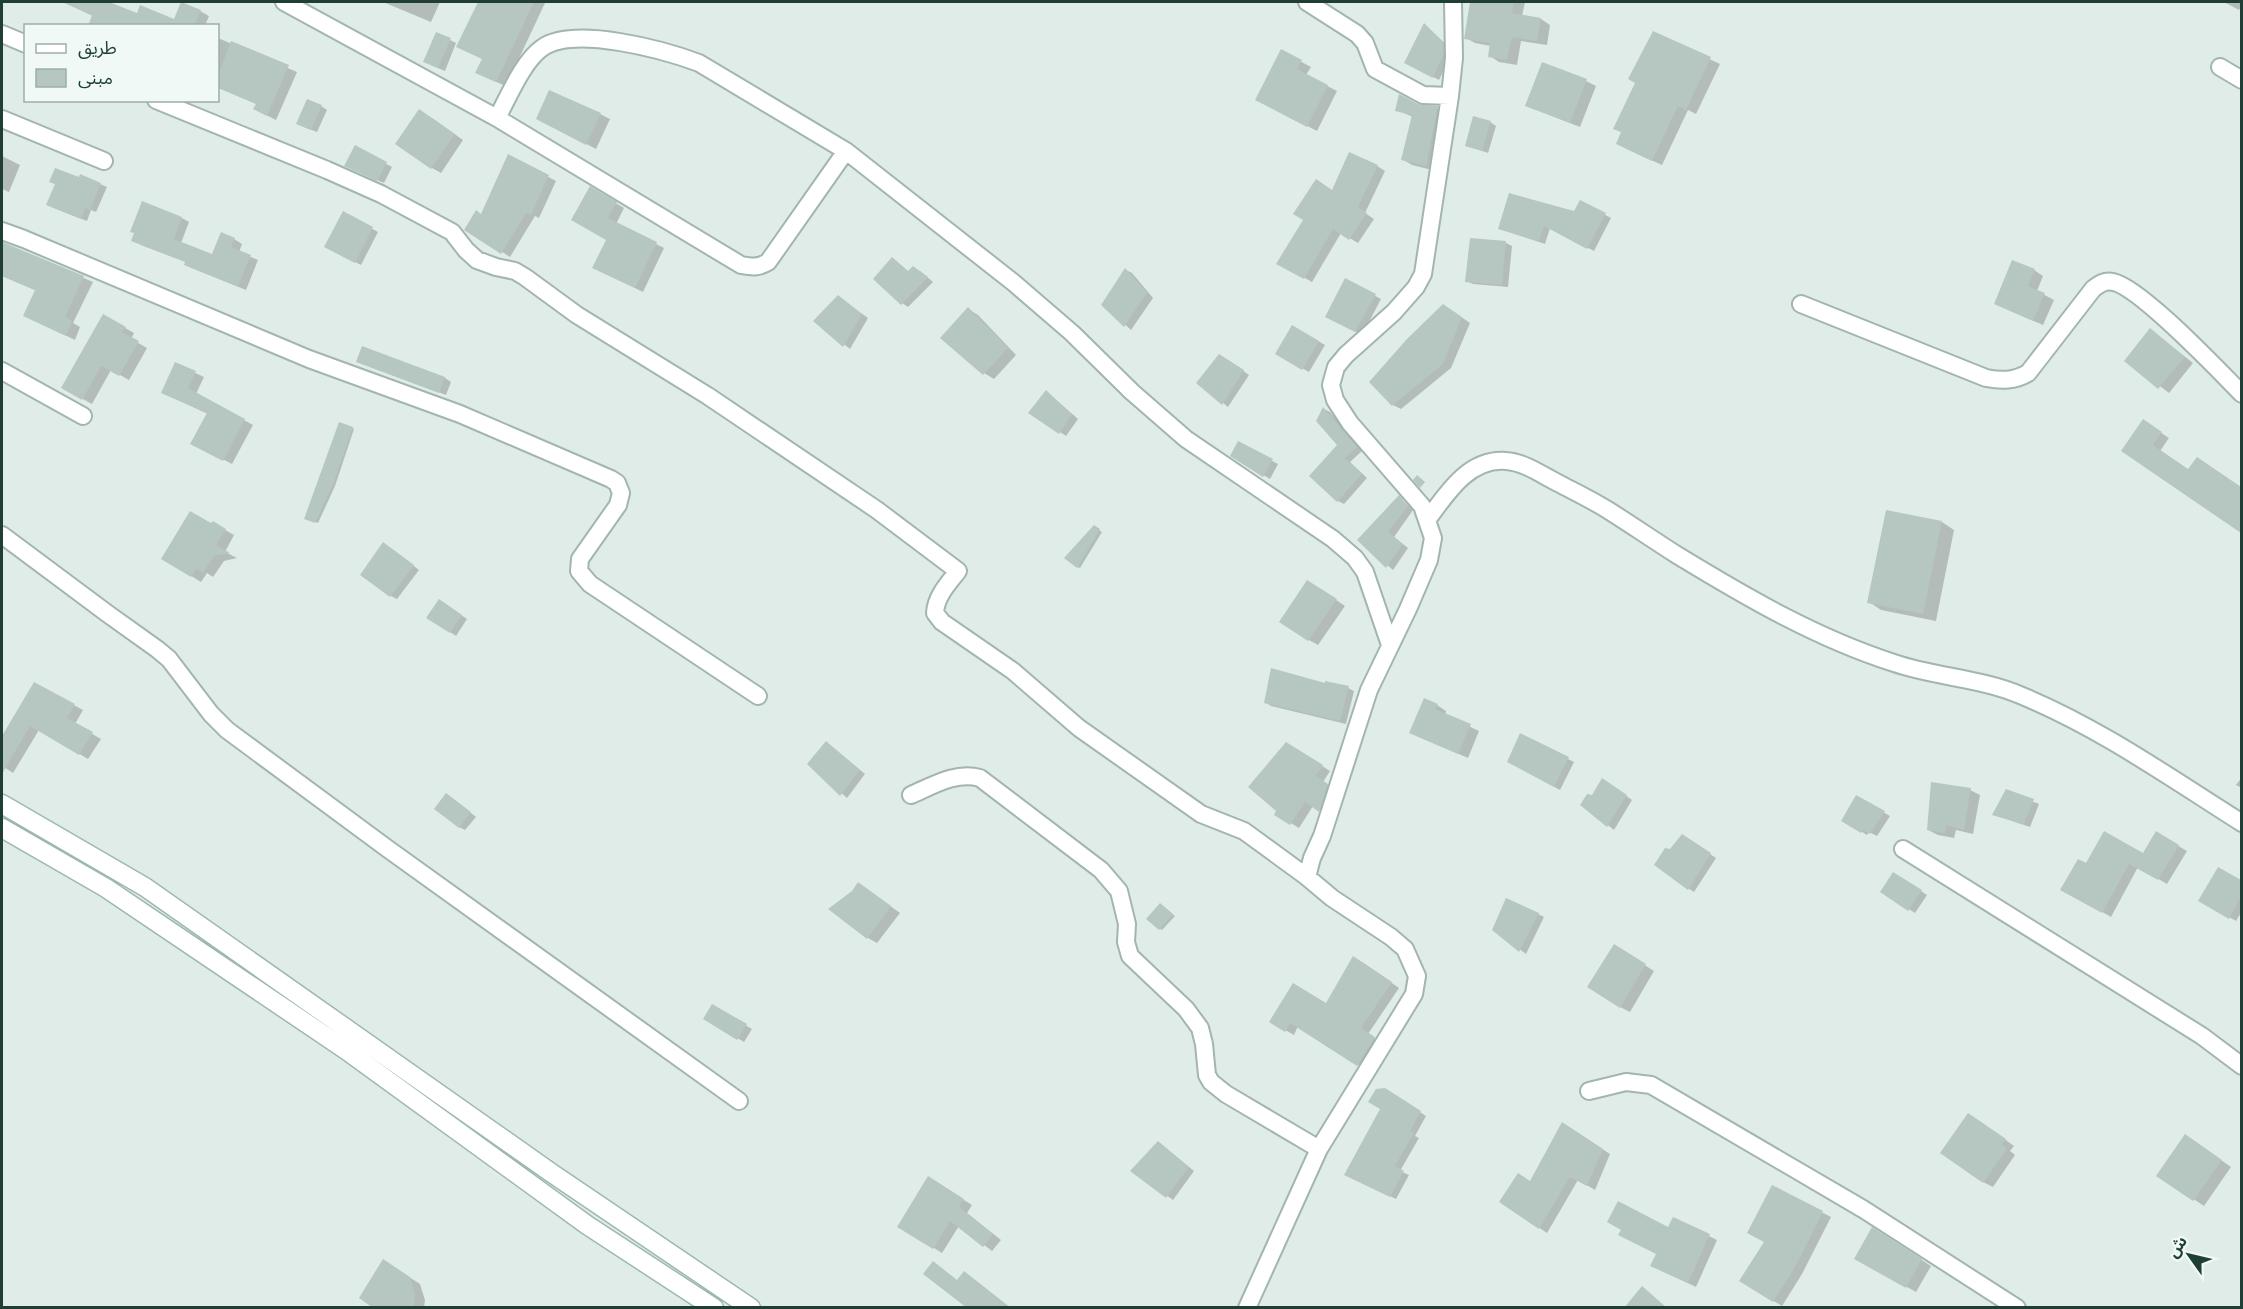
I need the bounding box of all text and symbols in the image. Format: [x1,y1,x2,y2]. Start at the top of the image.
legend [24,24,219,102]
text: طريق [78,35,117,59]
text: مبنى [78,65,113,89]
north arrow [2159,1225,2219,1285]
text: ش [2161,1231,2192,1262]

